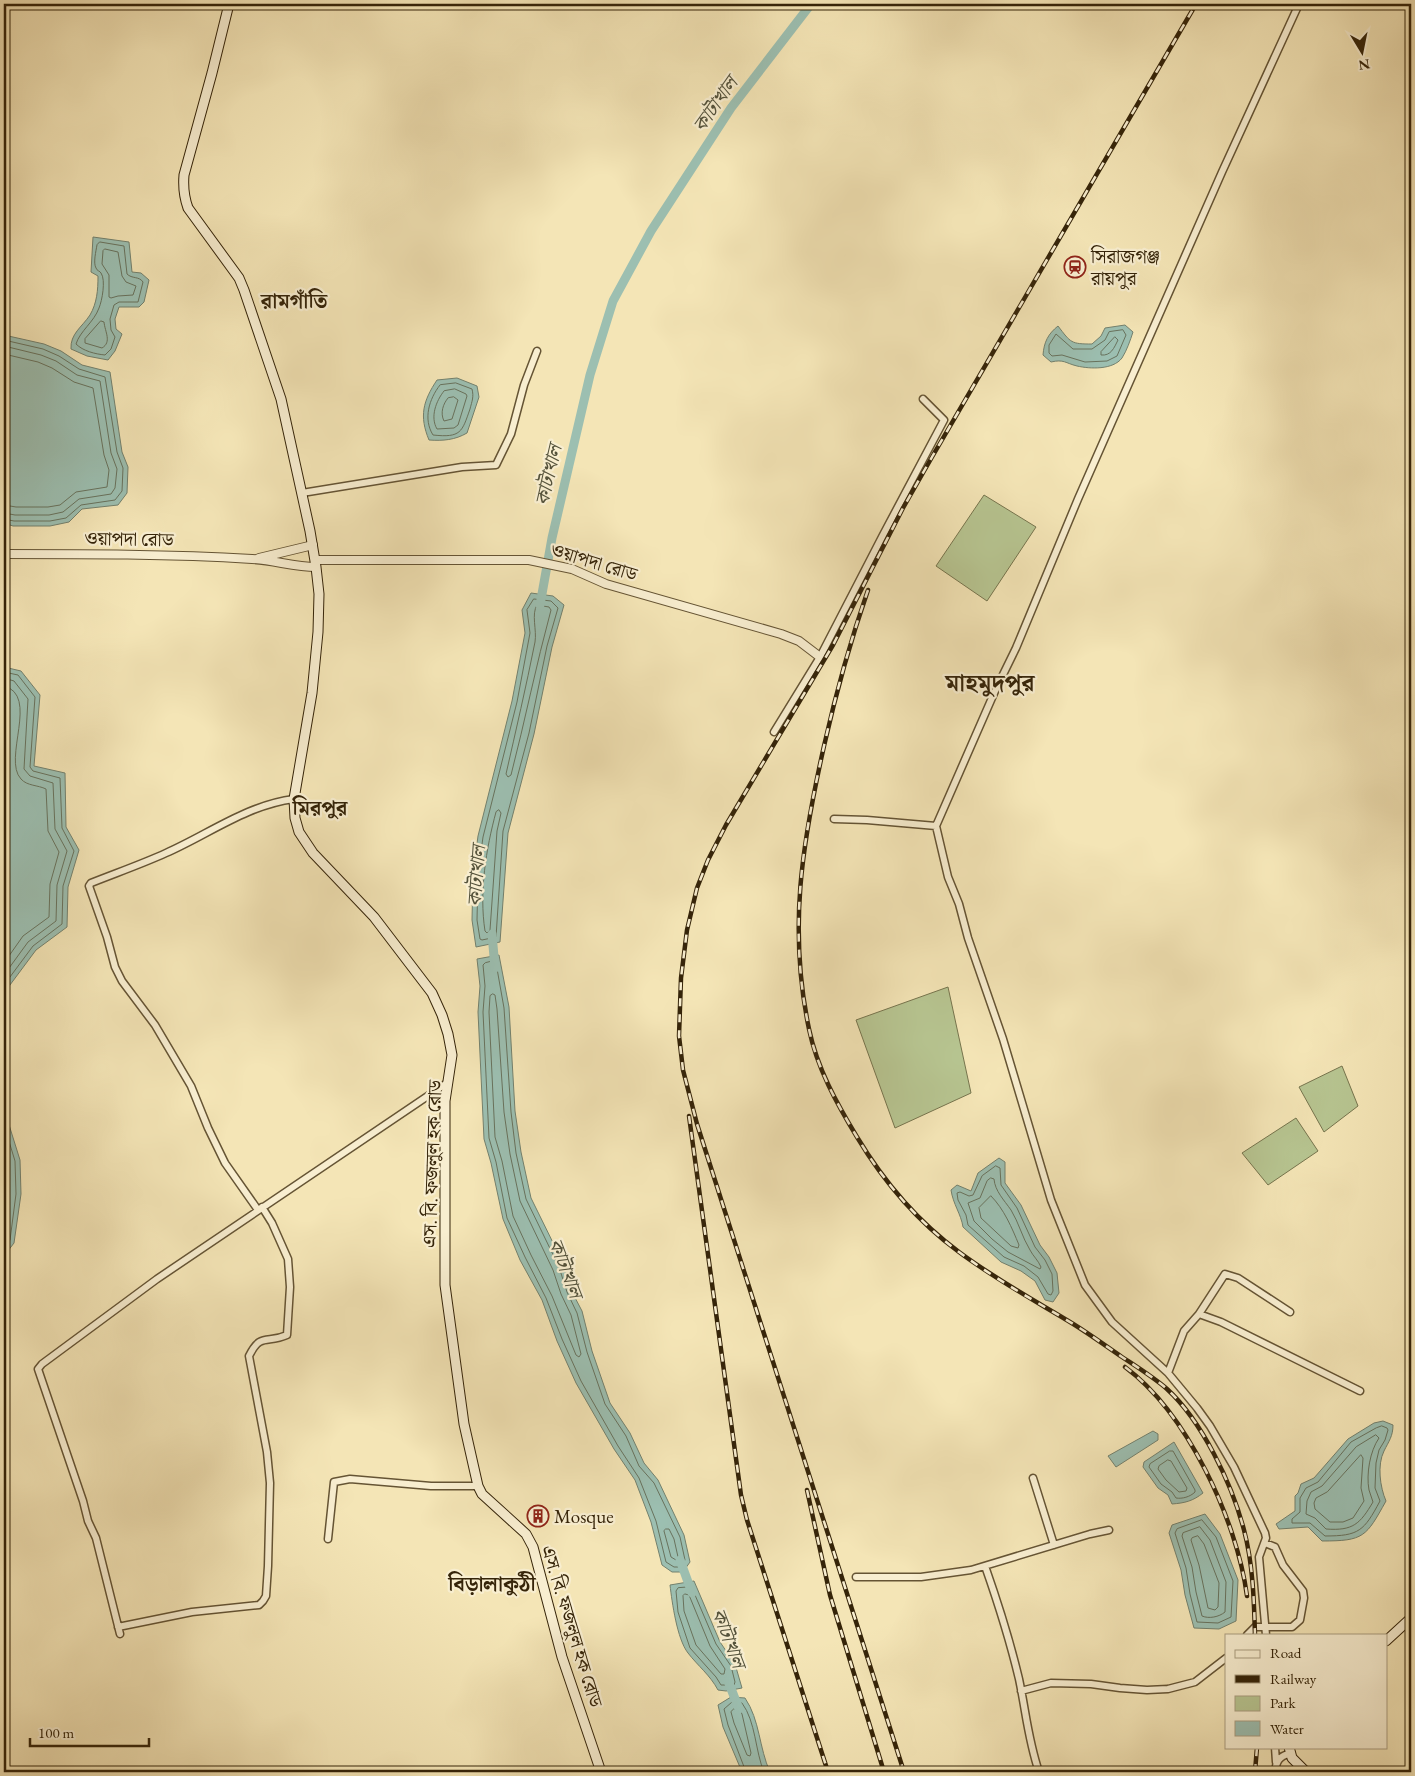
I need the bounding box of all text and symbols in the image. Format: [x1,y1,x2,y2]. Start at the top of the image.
north arrow [1338,28,1388,78]
text: N [1356,55,1371,75]
water label: কাটাখাল [687,68,745,137]
place label: সিরাজগঞ্জ রায়পুর [1090,244,1160,291]
station icon: সিরাজগঞ্জ রায়পুর [1063,255,1087,279]
district label: রামগাঁতি [260,287,329,314]
water label: কাটাখাল [528,439,568,508]
street label: ওয়াপদা রোড [84,526,175,552]
street label: ওয়াপদা রোড [548,537,641,587]
district label: মাহমুদপুর [944,667,1036,698]
district label: মিরপুর [291,794,349,821]
water label: কাটাখাল [461,841,491,908]
street label: এস. বি. ফজলুল হক রোড [417,1078,447,1248]
water label: কাটাখাল [543,1235,590,1305]
building icon: Mosque [526,1504,550,1528]
place label: Mosque [554,1504,614,1529]
street label: এস. বি. ফজলুল হক রোড [535,1542,609,1711]
district label: বিড়ালাকুঠী [447,1570,536,1597]
water label: কাটাখাল [706,1605,753,1675]
legend [1225,1634,1388,1748]
text: Road [1270,1643,1302,1662]
text: Railway [1270,1669,1317,1688]
text: Park [1270,1693,1297,1712]
scale bar [30,1716,149,1748]
text: Water [1270,1719,1304,1738]
text: 100 m [38,1723,75,1742]

